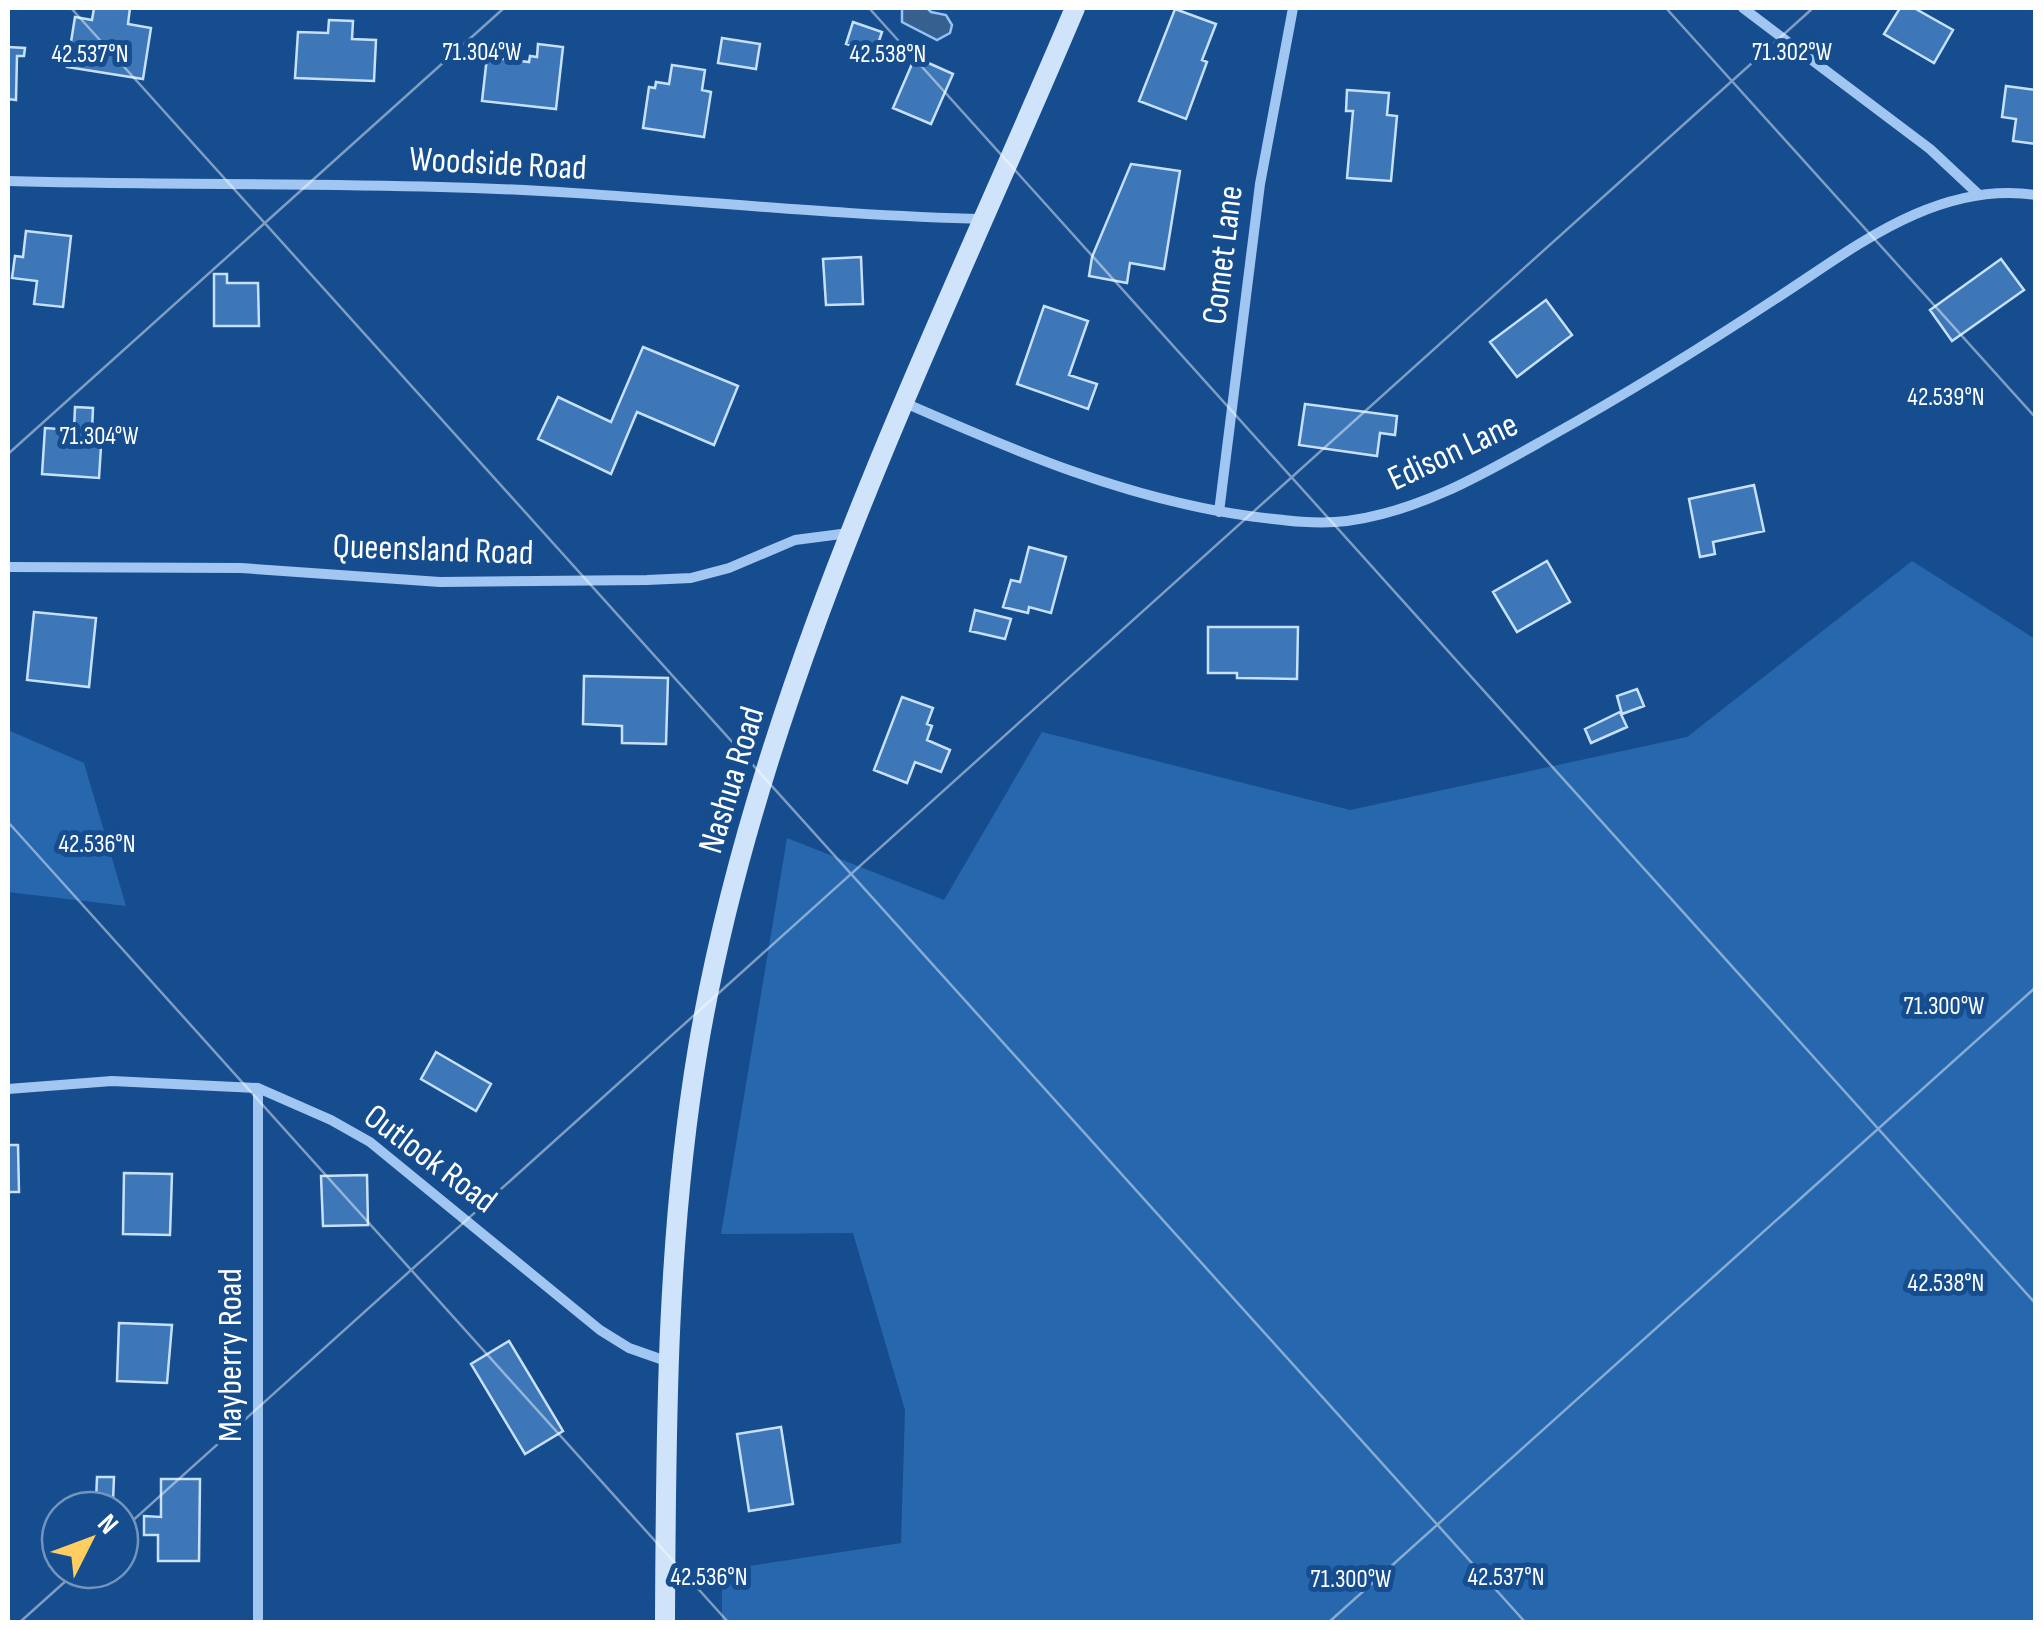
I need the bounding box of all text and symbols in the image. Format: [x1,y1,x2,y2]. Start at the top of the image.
text: 71.304°W [442,37,522,68]
text: 71.302°W [1752,37,1832,68]
text: 42.537°N [51,39,129,70]
text: 42.538°N [850,39,926,70]
street label: Woodside Road [408,138,588,190]
street label: Comet Lane [1193,183,1253,327]
text: 42.539°N [1907,382,1985,413]
street label: Edison Lane [1381,403,1525,501]
text: 71.304°W [59,421,139,452]
street label: Queensland Road [332,525,534,575]
street label: Nashua Road [689,702,775,858]
text: 42.536°N [58,829,136,860]
text: 71.300°W [1904,991,1984,1022]
street label: Outlook Road [355,1095,505,1223]
street label: Mayberry Road [209,1268,252,1442]
text: 42.538°N [1908,1268,1984,1299]
north arrow [40,1490,140,1590]
text: N [90,1508,125,1541]
text: 42.536°N [670,1562,748,1593]
text: 42.537°N [1467,1562,1545,1593]
text: 71.300°W [1311,1564,1391,1595]

